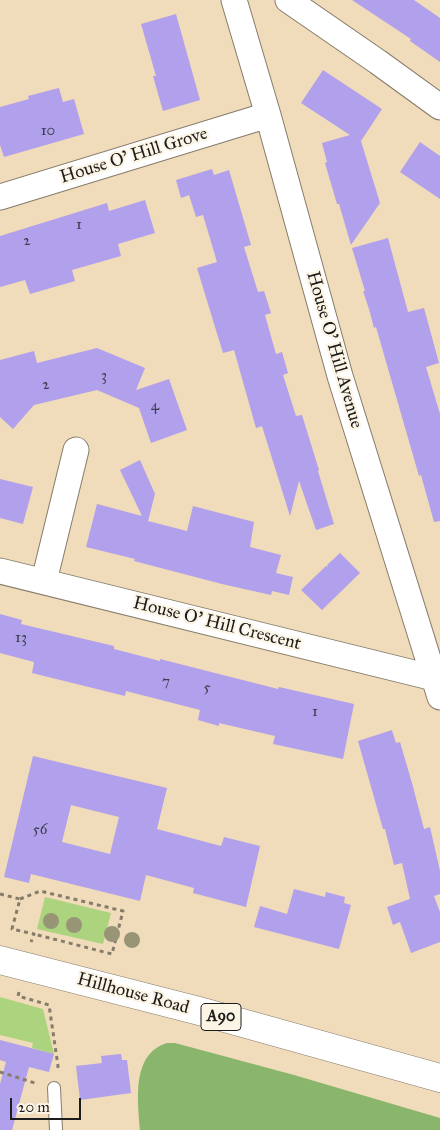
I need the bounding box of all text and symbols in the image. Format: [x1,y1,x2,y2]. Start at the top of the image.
house number: 10 [41,122,55,140]
street label: House O' Hill Grove [58,123,210,189]
house number: 1 [76,216,82,234]
house number: 2 [23,232,31,250]
street label: House O' Hill Avenue [301,269,367,431]
house number: 3 [101,367,107,385]
house number: 2 [42,376,50,394]
house number: 4 [151,397,159,415]
street label: House O' Hill Crescent [131,593,303,655]
house number: 13 [15,629,27,647]
house number: 7 [162,673,170,691]
house number: 5 [204,679,210,697]
house number: 1 [312,703,318,721]
house number: 56 [33,821,47,839]
street label: Hillhouse Road [75,969,191,1019]
road number: A90 [201,1004,241,1030]
scale bar [12,1088,84,1120]
text: 20 m [18,1098,50,1116]

